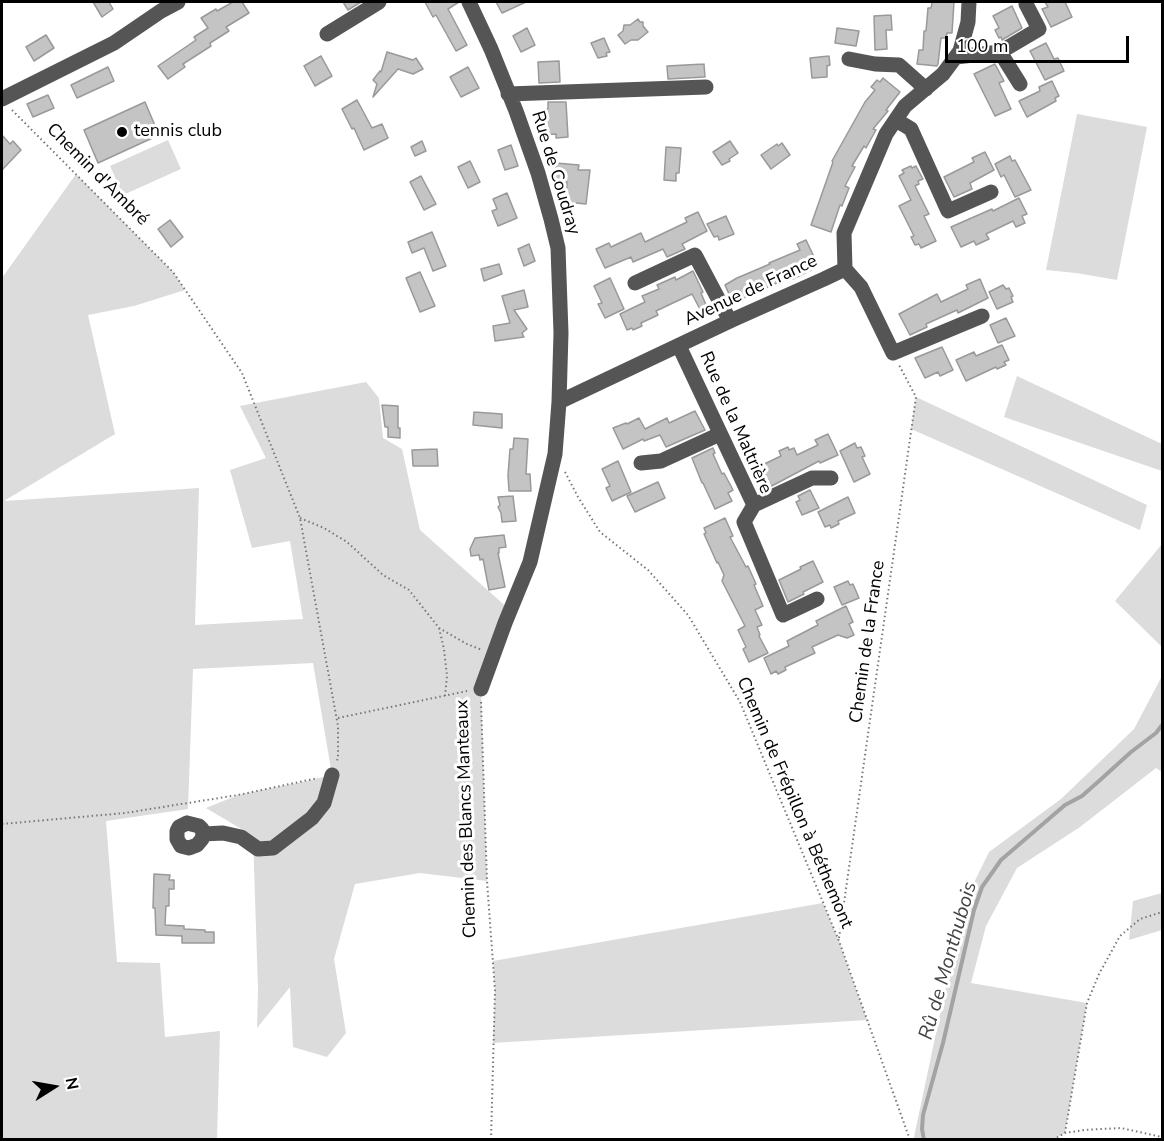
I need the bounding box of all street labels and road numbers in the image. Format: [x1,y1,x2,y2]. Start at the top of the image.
street label: Rue de Coudray [526,109,584,237]
street label: Chemin d'Ambré [41,119,153,231]
street label: Avenue de France [681,251,821,331]
street label: Rue de la Maltrière [694,349,776,497]
street label: Chemin de la France [846,559,890,725]
street label: Chemin de Frépillon à Béthemont [731,674,857,932]
street label: Chemin des Blancs Manteaux [452,699,482,939]

